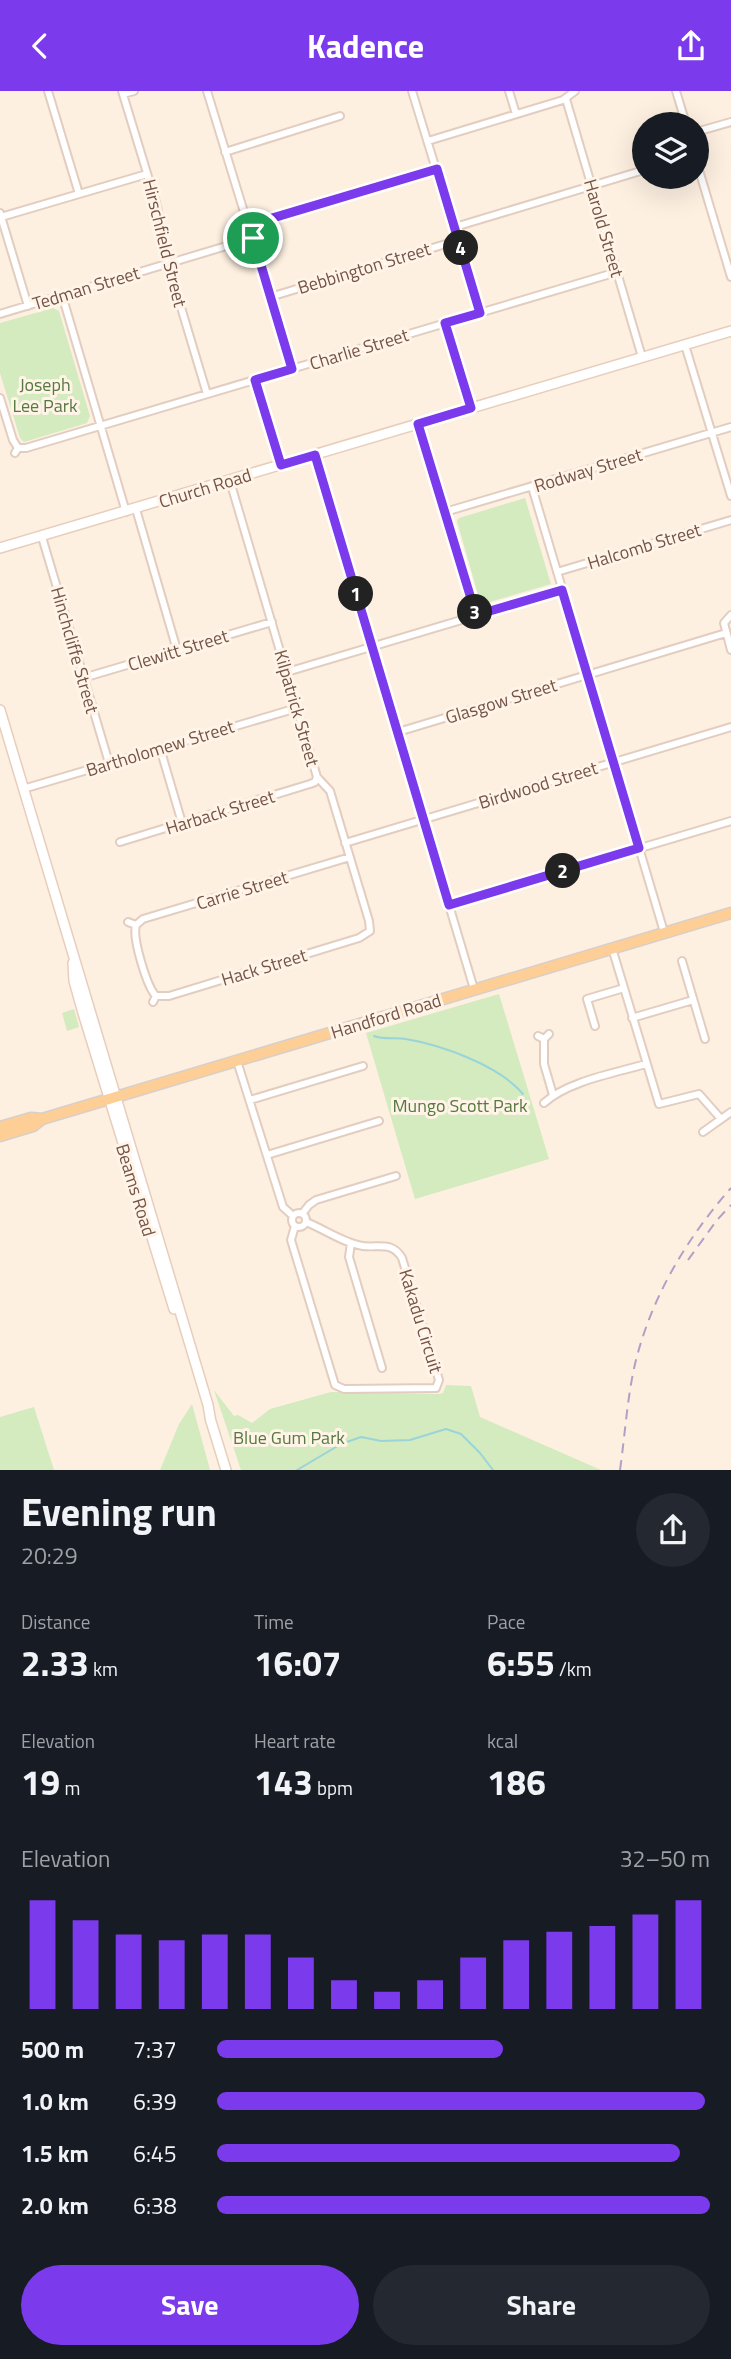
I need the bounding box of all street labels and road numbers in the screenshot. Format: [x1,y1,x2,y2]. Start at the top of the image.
street label: Hirschfield Street [136,176,194,311]
street label: Harold Street [577,176,631,281]
street label: Bebbington Street [294,235,434,301]
street label: Tedman Street [29,259,143,317]
street label: Charlie Street [306,321,412,377]
street label: Rodway Street [531,441,646,499]
street label: Church Road [155,461,255,515]
street label: Halcomb Street [584,516,705,576]
street label: Hinchcliffe Street [44,584,106,717]
street label: Clewitt Street [125,622,232,678]
street label: Kilpatrick Street [267,647,327,770]
street label: Glasgow Street [442,671,561,731]
street label: Bartholomew Street [83,712,238,783]
street label: Birdwood Street [475,754,601,816]
street label: Harback Street [162,782,278,841]
street label: Carrie Street [193,863,292,917]
street label: Hack Street [218,941,311,993]
street label: Handford Road [327,986,445,1046]
street label: Beams Road [109,1140,163,1240]
street label: Kakadu Circuit [392,1266,450,1377]

